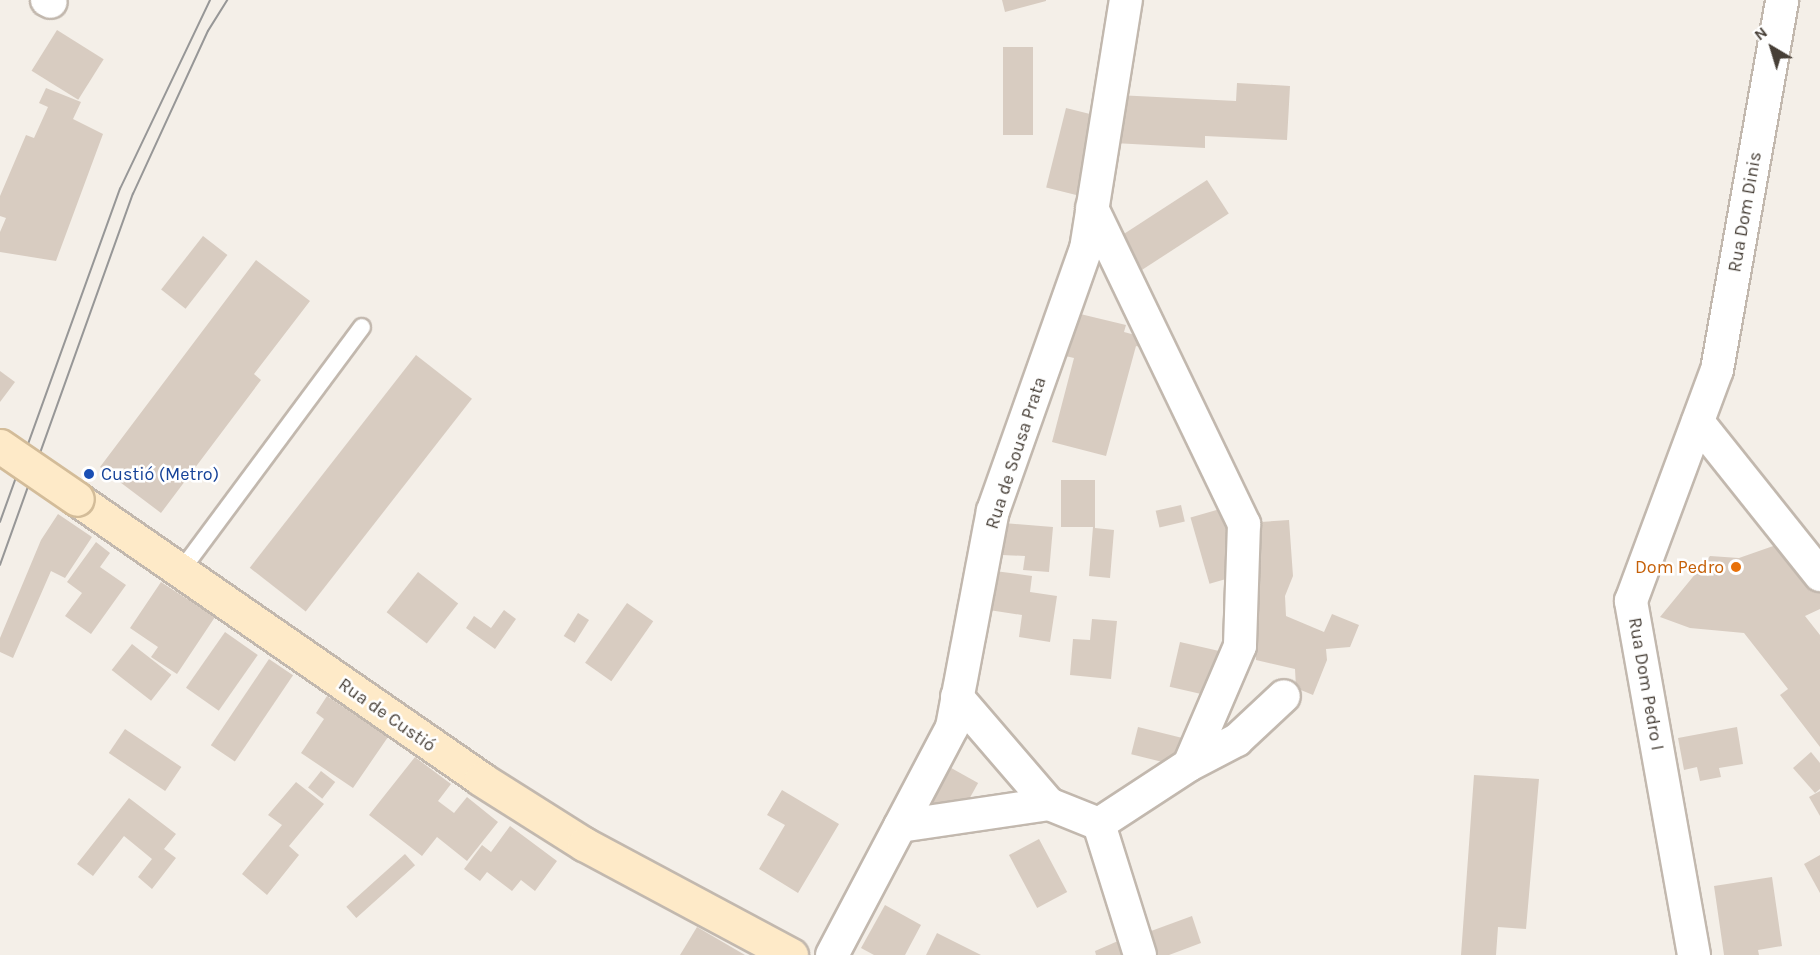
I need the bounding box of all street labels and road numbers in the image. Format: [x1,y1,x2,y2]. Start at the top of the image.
street label: Rua Dom Dinis [1724,150,1766,274]
street label: Rua de Sousa Prata [981,374,1051,532]
street label: Rua Dom Pedro I [1624,616,1668,752]
street label: Rua de Custió [334,674,440,756]

